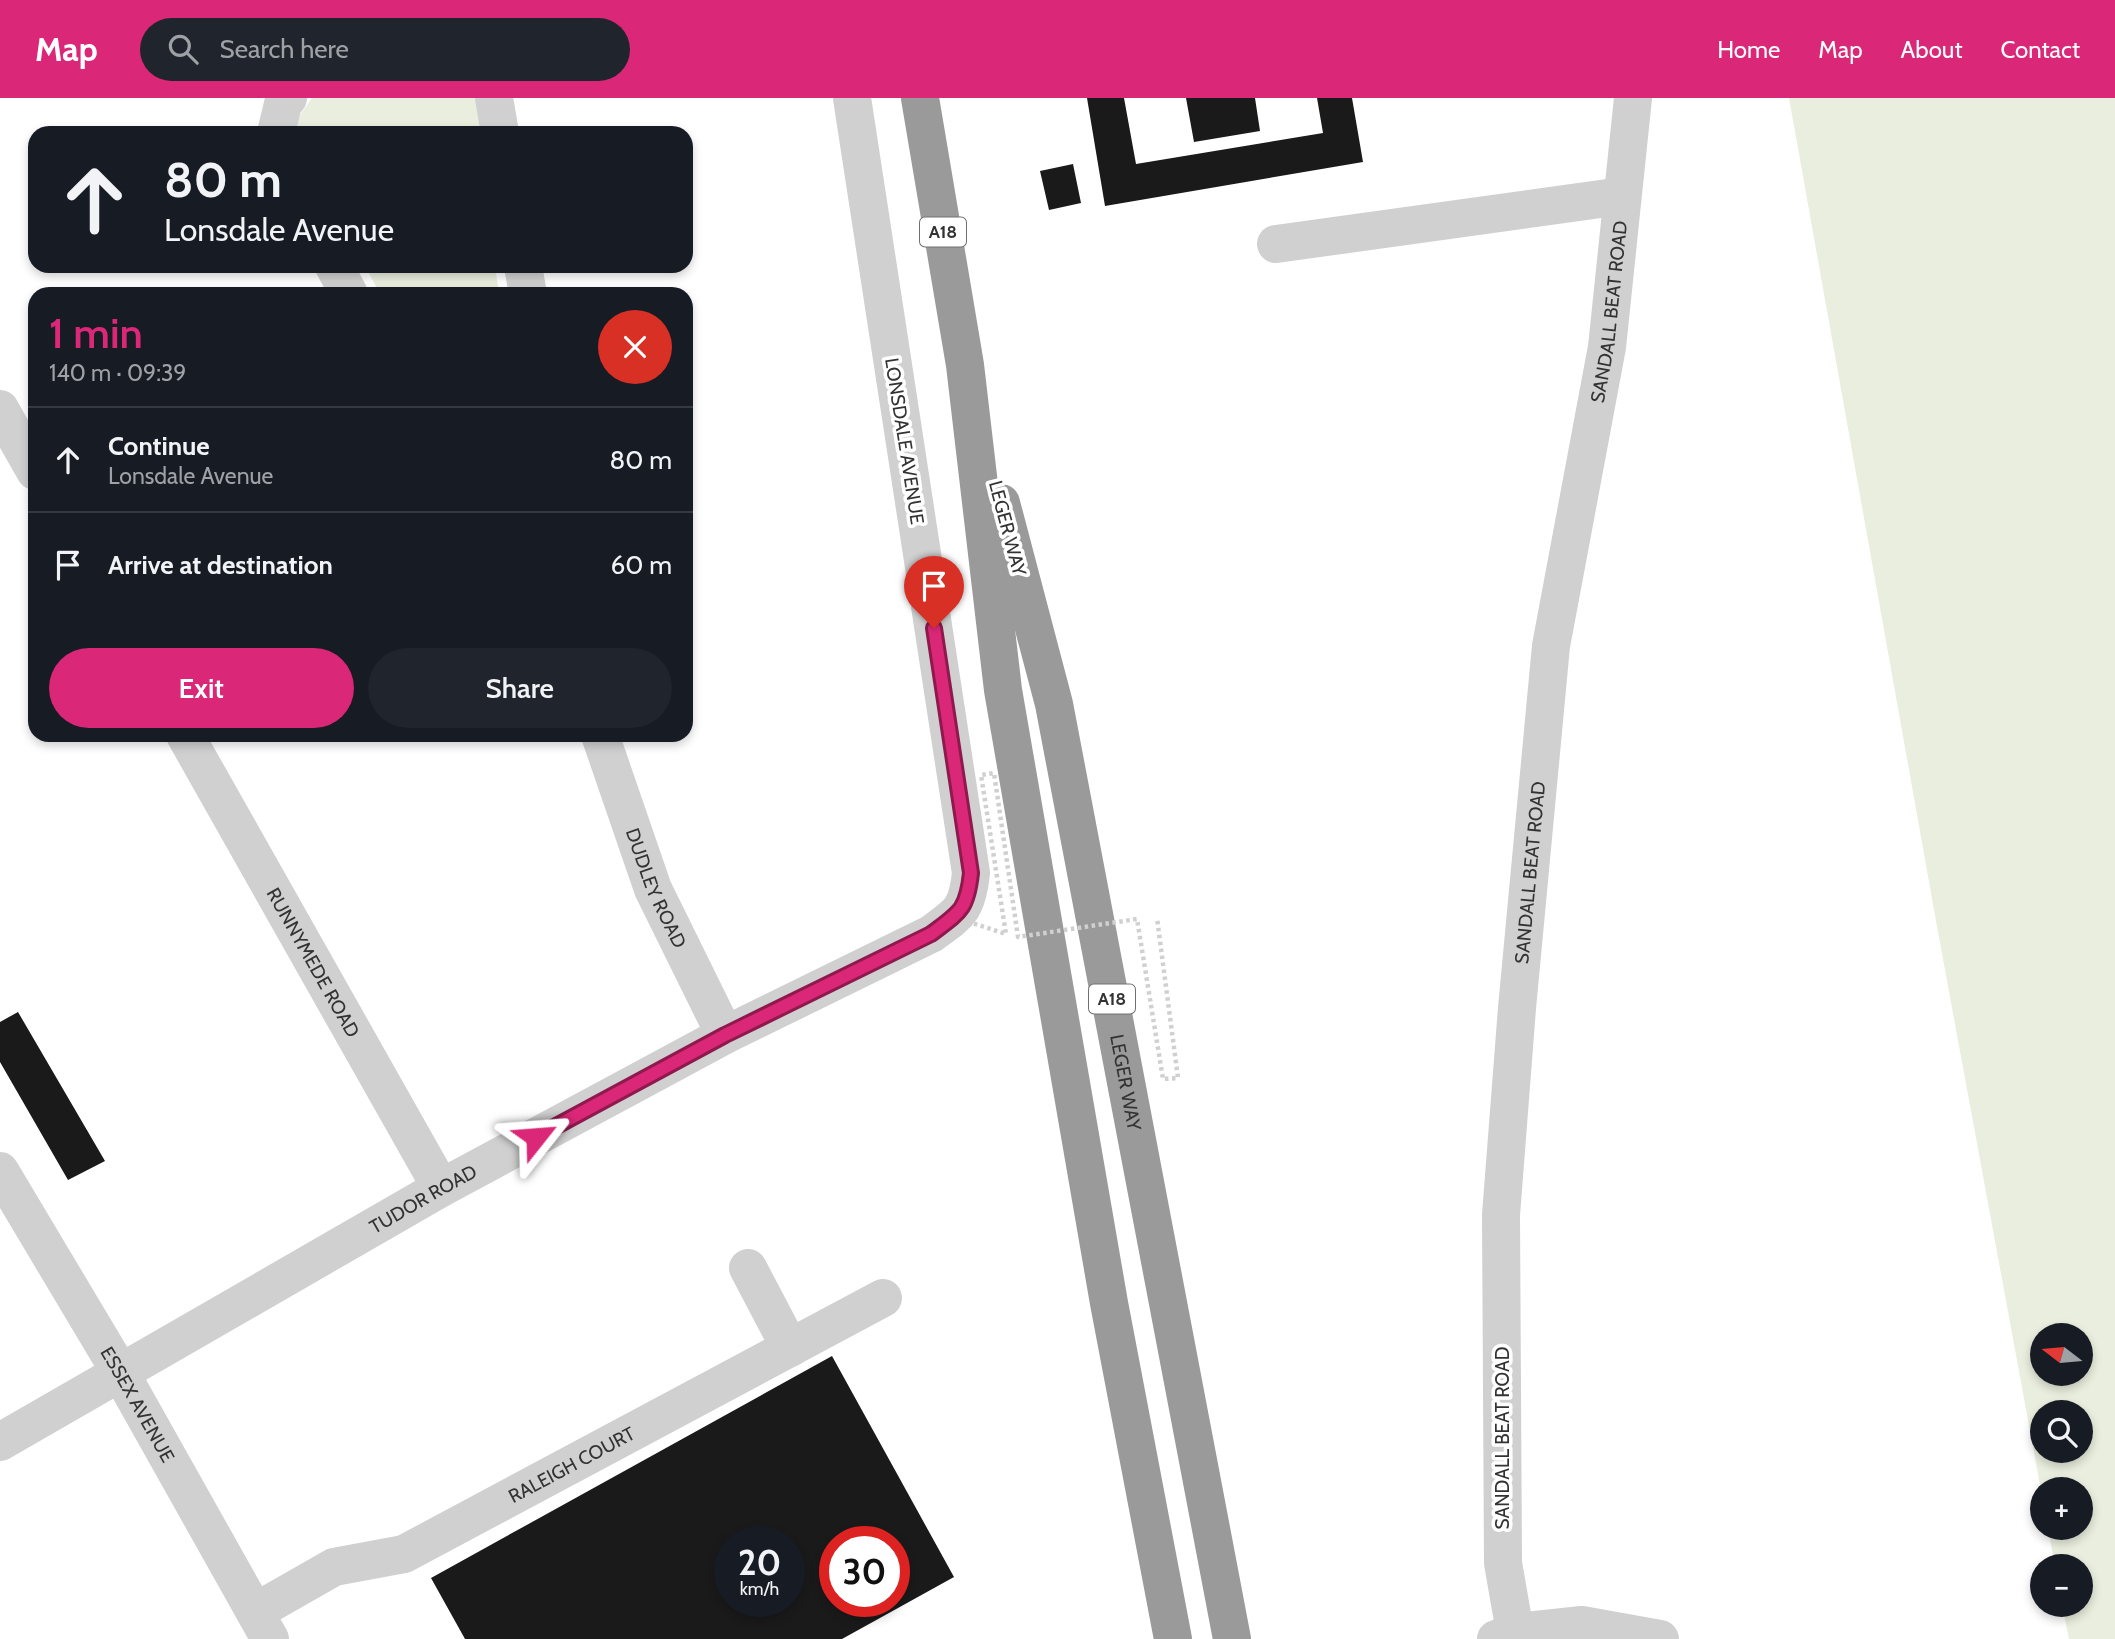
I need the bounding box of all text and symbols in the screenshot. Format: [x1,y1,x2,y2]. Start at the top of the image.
search box [140,18,630,81]
text: Map [35,29,98,69]
icon: search [164,30,202,68]
text: Search here [220,33,349,65]
text: Home [1717,35,1780,64]
text: Map [1818,35,1863,64]
text: About [1901,35,1963,64]
text: Contact [2001,35,2080,64]
text: 80 m [164,150,282,209]
icon: ahead [49,154,140,245]
text: Lonsdale Avenue [164,210,394,249]
road number: A18 [920,217,966,246]
street label: SANDALL BEAT ROAD [1586,219,1632,405]
text: 1 min [49,307,143,359]
button: close [598,310,672,384]
street label: LONSDALE AVENUE [880,356,929,526]
text: 140 m · 09:39 [49,359,186,387]
text: Continue [108,430,210,462]
icon: ahead [49,441,87,479]
text: 80 m [609,444,672,476]
text: Lonsdale Avenue [108,462,273,490]
street label: LEGER WAY [984,478,1031,578]
icon: arrive [49,546,87,584]
text: Arrive at destination [108,549,333,581]
text: 60 m [610,549,672,581]
pin [904,556,964,628]
icon: arrive [915,567,953,605]
button: Exit [49,648,354,728]
button: Share [368,648,672,728]
street label: SANDALL BEAT ROAD [1510,780,1550,965]
street label: DUDLEY ROAD [621,825,691,952]
street label: RUNNYMEDE ROAD [262,884,364,1042]
road number: A18 [1089,985,1135,1014]
street label: LEGER WAY [1105,1032,1146,1133]
position arrow [499,1100,573,1174]
street label: TUDOR ROAD [366,1160,481,1239]
north arrow [2030,1323,2093,1386]
map controls [2030,1323,2093,1617]
street label: ESSEX AVENUE [95,1342,179,1466]
street label: SANDALL BEAT ROAD [1491,1346,1514,1530]
button: search [2030,1400,2093,1463]
street label: RALEIGH COURT [505,1422,639,1508]
button: + [2030,1477,2093,1540]
speed limit sign: 30 [819,1526,910,1617]
text: 20 [738,1541,781,1584]
button: − [2030,1554,2093,1617]
text: km/h [740,1578,779,1600]

